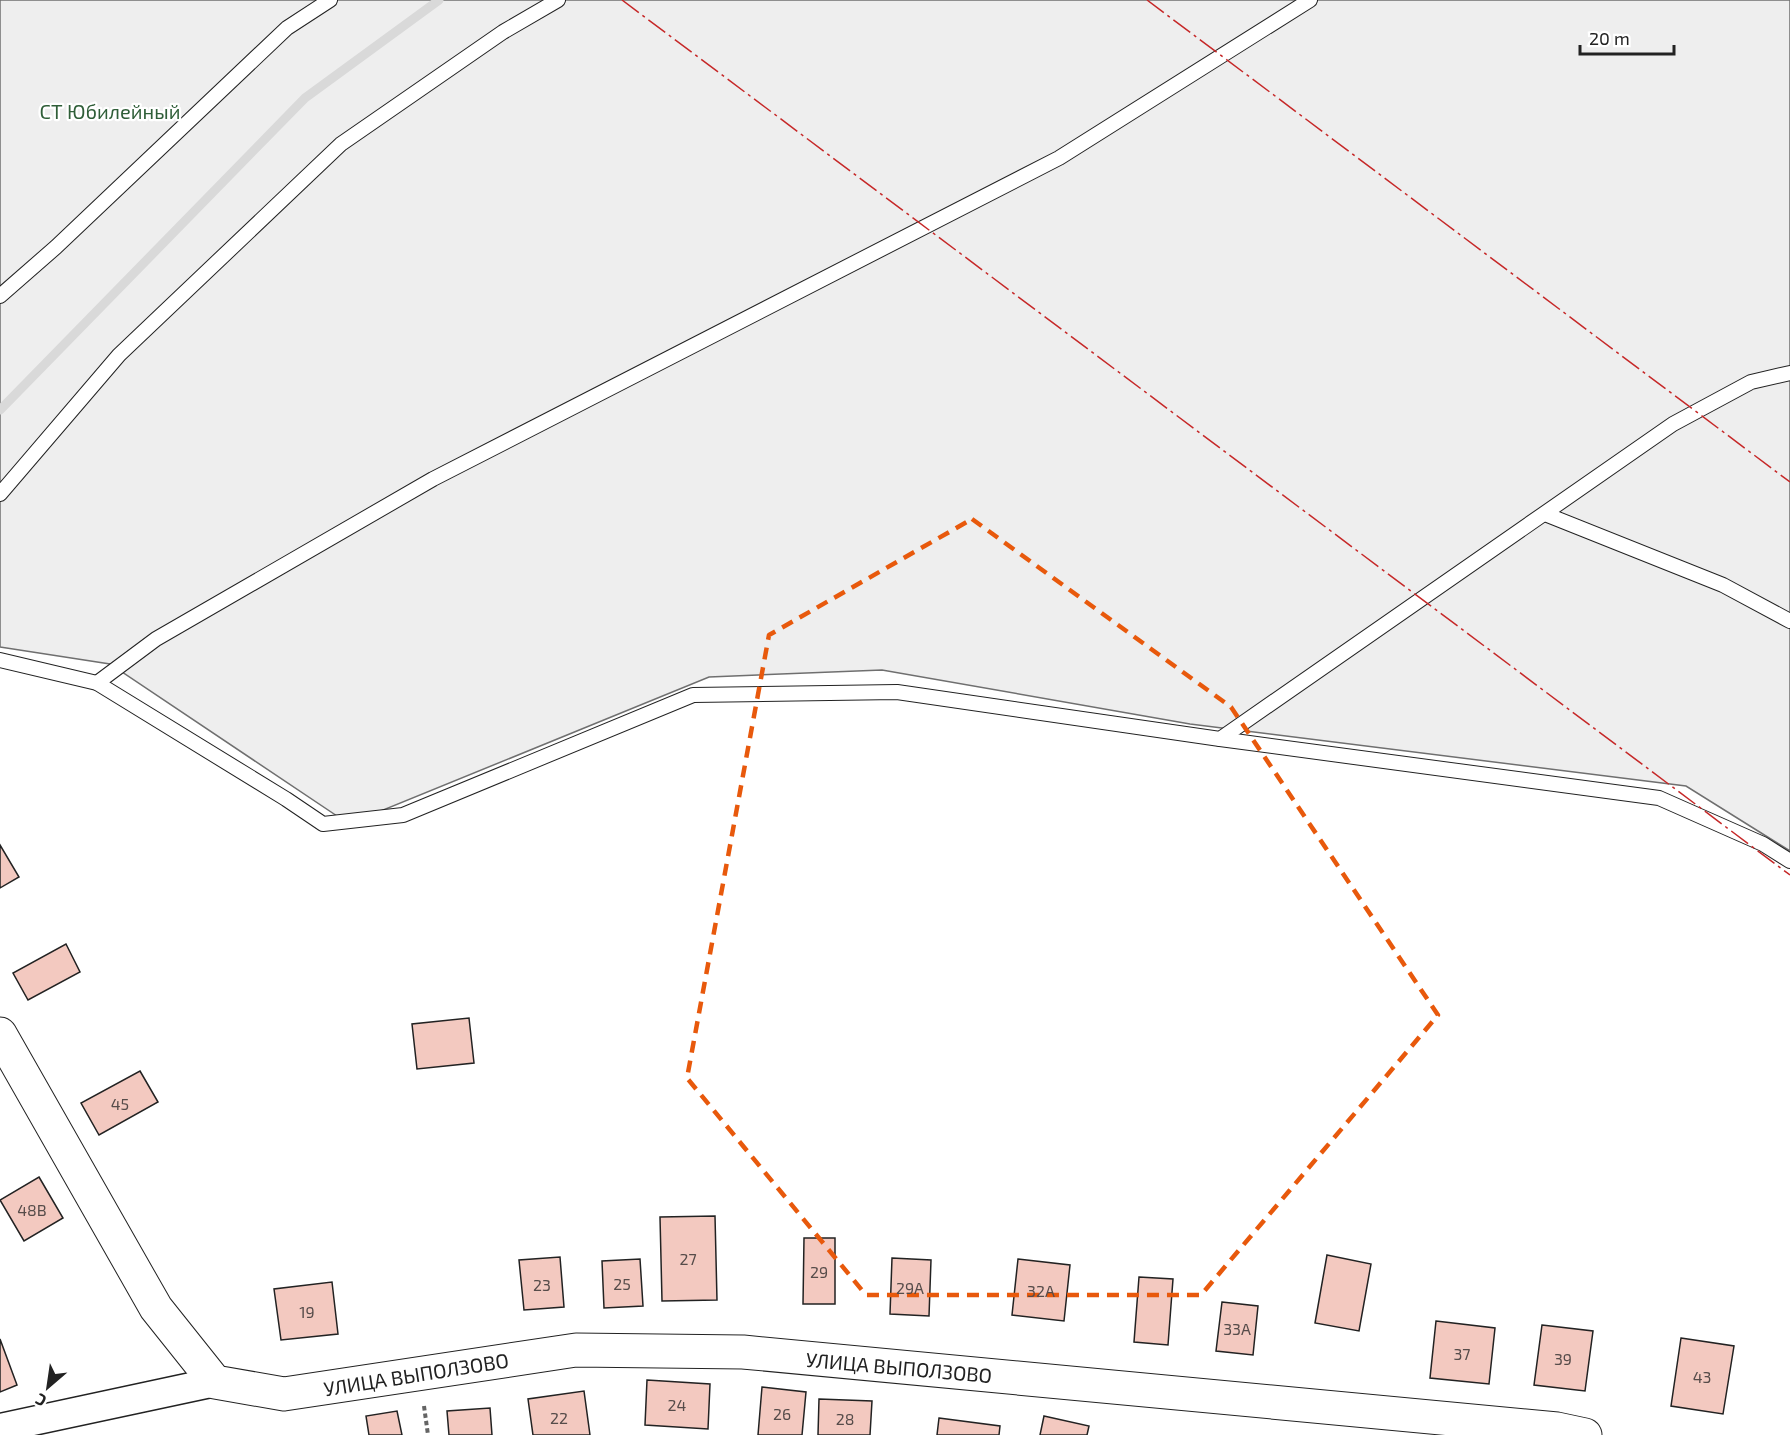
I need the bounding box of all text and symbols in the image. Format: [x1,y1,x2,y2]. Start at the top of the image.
scale bar [1580,18,1674,56]
text: 20 m [1589,27,1630,49]
park label: СТ Юбилейный [40,99,180,123]
house number: 45 [111,1094,129,1113]
house number: 48В [17,1200,47,1219]
house number: 27 [679,1249,697,1268]
house number: 29 [810,1262,828,1281]
house number: 25 [613,1274,631,1293]
house number: 23 [533,1275,551,1294]
house number: 29А [896,1278,924,1297]
house number: 32А [1027,1281,1055,1300]
house number: 19 [299,1302,315,1321]
house number: 33А [1223,1319,1251,1338]
house number: 37 [1453,1344,1471,1363]
street label: УЛИЦА ВЫПОЛЗОВО [805,1347,993,1387]
street label: УЛИЦА ВЫПОЛЗОВО [322,1348,510,1400]
house number: 39 [1554,1349,1572,1368]
north arrow [18,1357,78,1417]
house number: 43 [1693,1367,1711,1386]
text: С [32,1390,49,1411]
house number: 24 [668,1395,687,1414]
house number: 26 [773,1404,791,1423]
house number: 22 [550,1408,568,1427]
house number: 28 [836,1409,854,1428]

